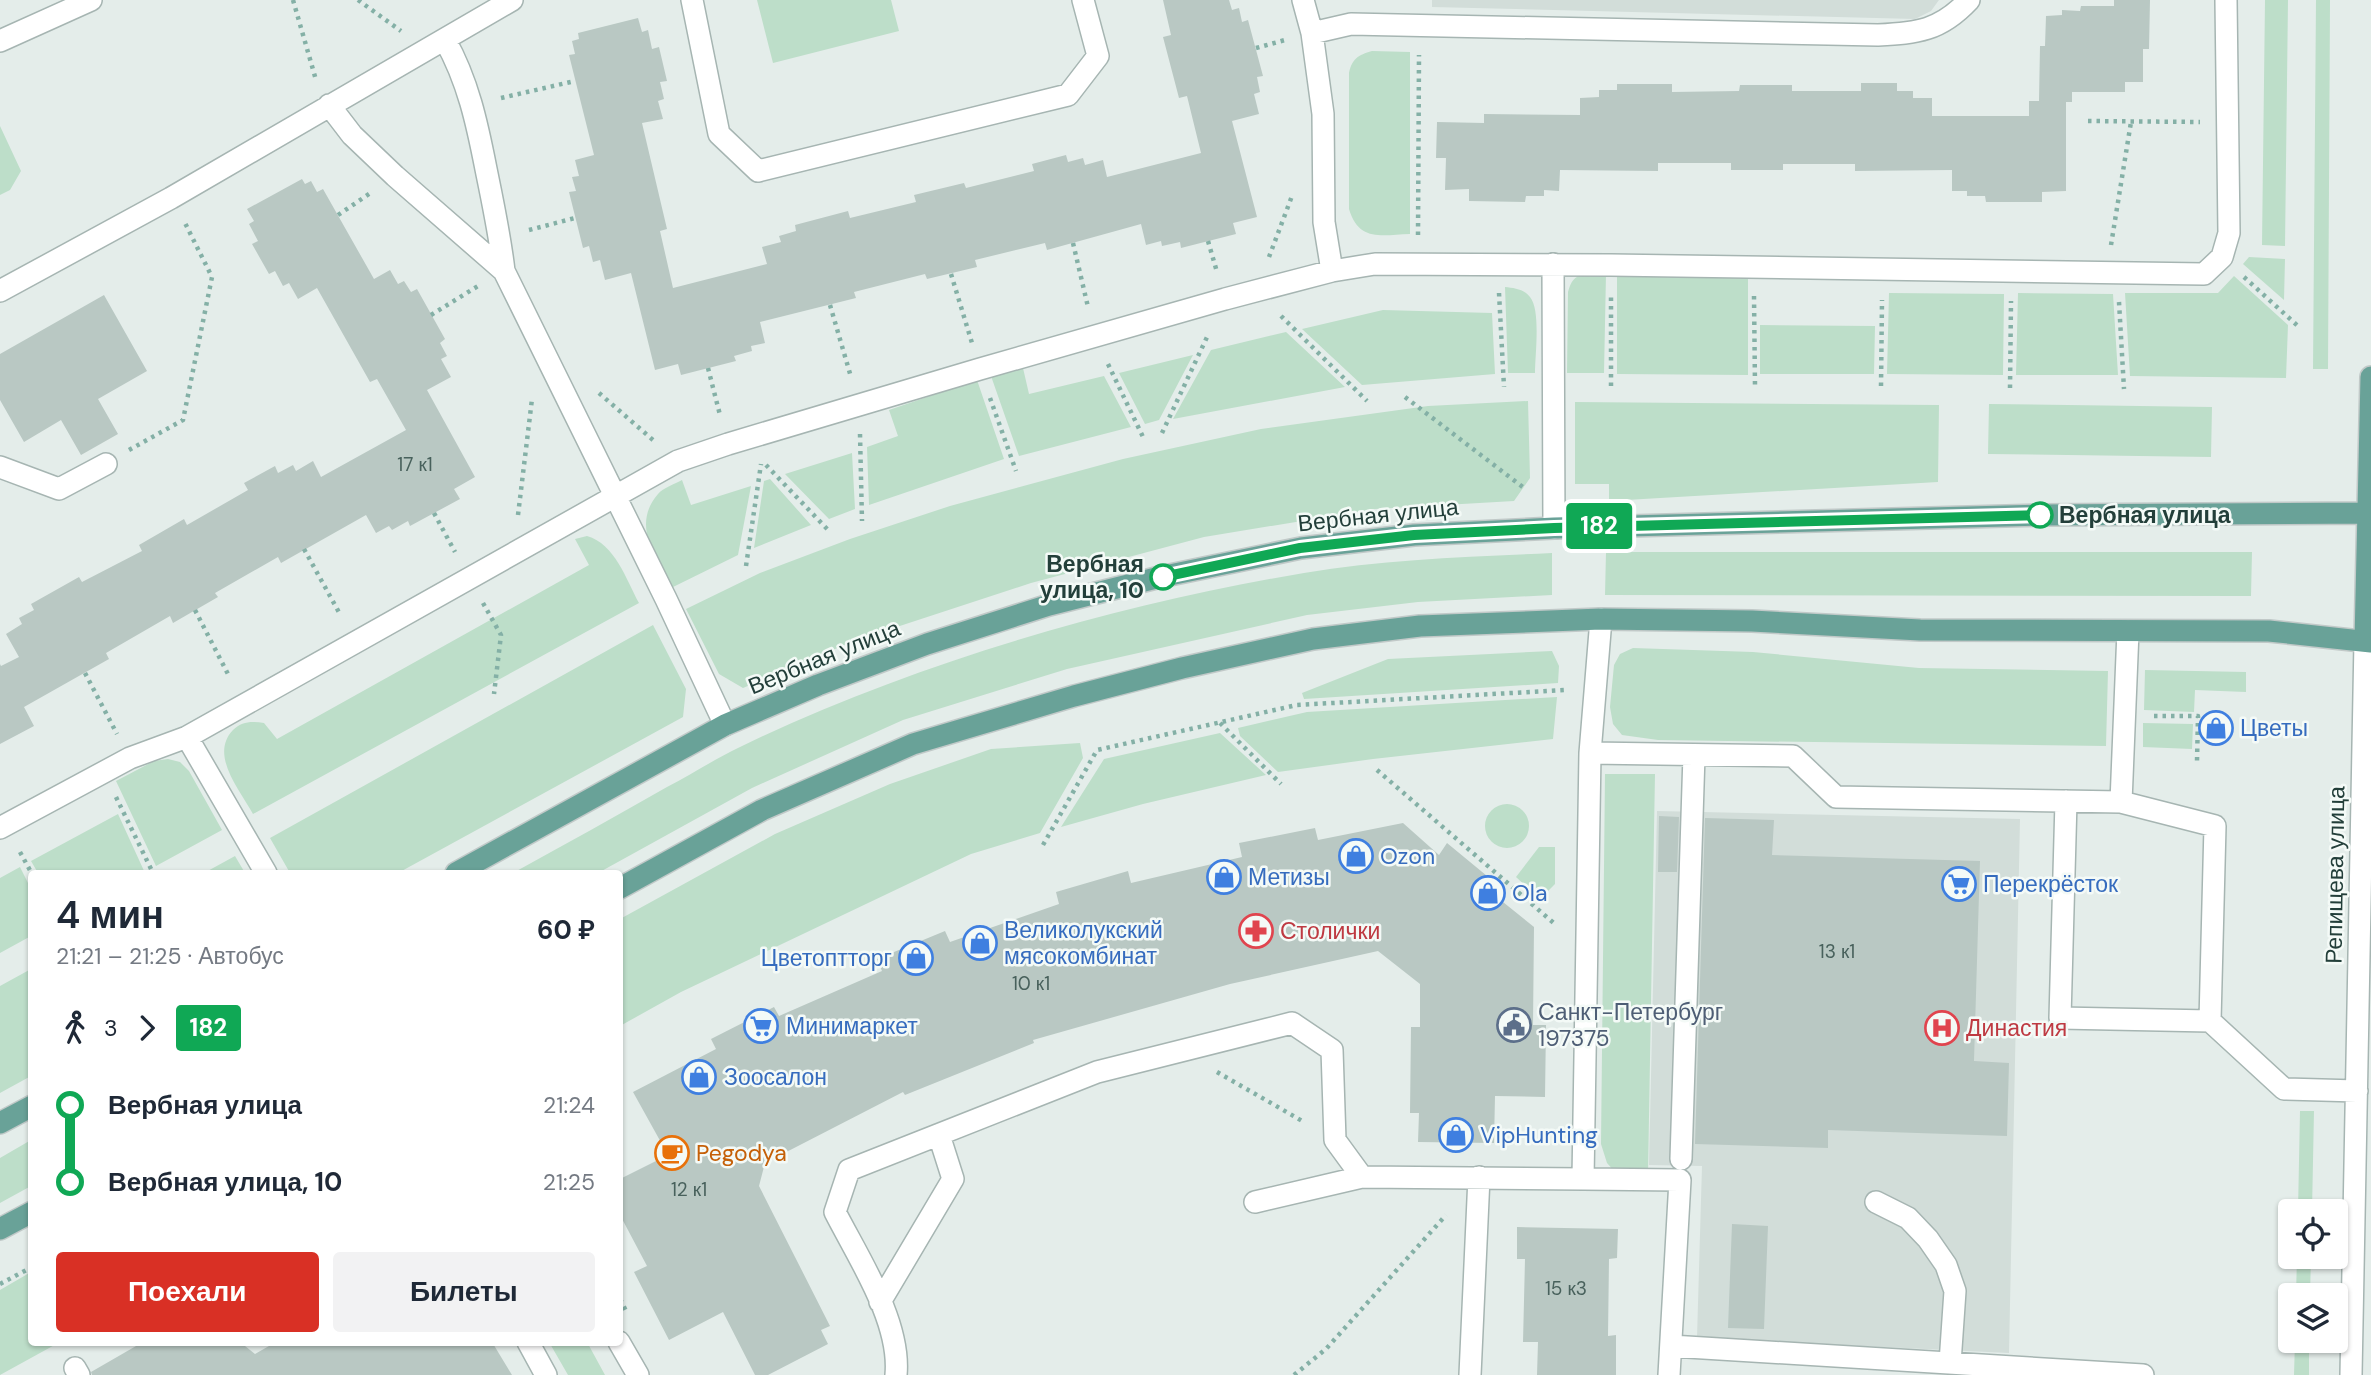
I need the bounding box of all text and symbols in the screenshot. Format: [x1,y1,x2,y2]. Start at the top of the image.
house number: 17 к1 [397,452,433,477]
street label: Вербная улица [1296,492,1460,538]
place label: Вербная улица [2059,500,2231,530]
marker: Вербная улица [2027,502,2053,528]
line badge: 182 [1559,503,1639,549]
text: 182 [1580,510,1618,541]
place label: Вербная улица, 10 [1040,549,1144,605]
marker: Вербная улица, 10 [1150,564,1176,590]
street label: Вербная улица [744,613,905,701]
shop icon: Цветы [2197,709,2235,747]
place label: Цветы [2240,713,2308,743]
street label: Репищева улица [2318,786,2352,964]
shop icon: Ozon [1337,837,1375,875]
place label: Ozon [1380,841,1435,871]
shop icon: Метизы [1205,858,1243,896]
place label: Метизы [1248,862,1330,892]
supermarket icon: Перекрёсток [1940,865,1978,903]
place label: Перекрёсток [1983,869,2119,899]
shop icon: Ola [1469,874,1507,912]
place label: Ola [1512,878,1547,908]
text: 4 мин [56,890,164,940]
pharmacy icon: Столички [1237,912,1275,950]
text: 60 ₽ [537,913,595,947]
place label: Великолукский мясокомбинат [1004,915,1163,971]
place label: Столички [1280,916,1380,946]
shop icon: Великолукский мясокомбинат [961,924,999,962]
shop icon: Цветоптторг [897,939,935,977]
house number: 13 к1 [1819,939,1855,964]
text: 21:21 – 21:25 · Автобус [56,941,284,971]
place label: Цветоптторг [761,943,892,973]
house number: 10 к1 [1012,971,1050,996]
place label: Санкт-Петербург 197375 [1538,997,1723,1053]
public building icon: Санкт-Петербург 197375 [1495,1006,1533,1044]
supermarket icon: Минимаркет [742,1007,780,1045]
icon: walk [56,1009,94,1047]
icon: forward [128,1009,166,1047]
hospital icon: Династия [1923,1009,1961,1047]
place label: Минимаркет [786,1011,918,1041]
text: 182 [190,1012,227,1043]
text: 3 [104,1013,118,1043]
place label: Династия [1966,1013,2067,1043]
shop icon: Зоосалон [680,1058,718,1096]
place label: Зоосалон [724,1062,827,1092]
text: Вербная улица [108,1088,302,1122]
text: 21:24 [543,1090,595,1120]
shop icon: VipHunting [1437,1116,1475,1154]
place label: VipHunting [1480,1120,1598,1150]
cafe icon: Pegodya [653,1134,691,1172]
place label: Pegodya [696,1138,787,1168]
text: Вербная улица, 10 [108,1165,342,1199]
text: 21:25 [543,1167,595,1197]
house number: 12 к1 [671,1177,707,1202]
map controls [2278,1199,2348,1353]
button: locate [2278,1199,2348,1269]
button: Поехали [56,1252,319,1332]
button: Билеты [333,1252,595,1332]
house number: 15 к3 [1545,1276,1587,1301]
button: layers [2278,1283,2348,1353]

